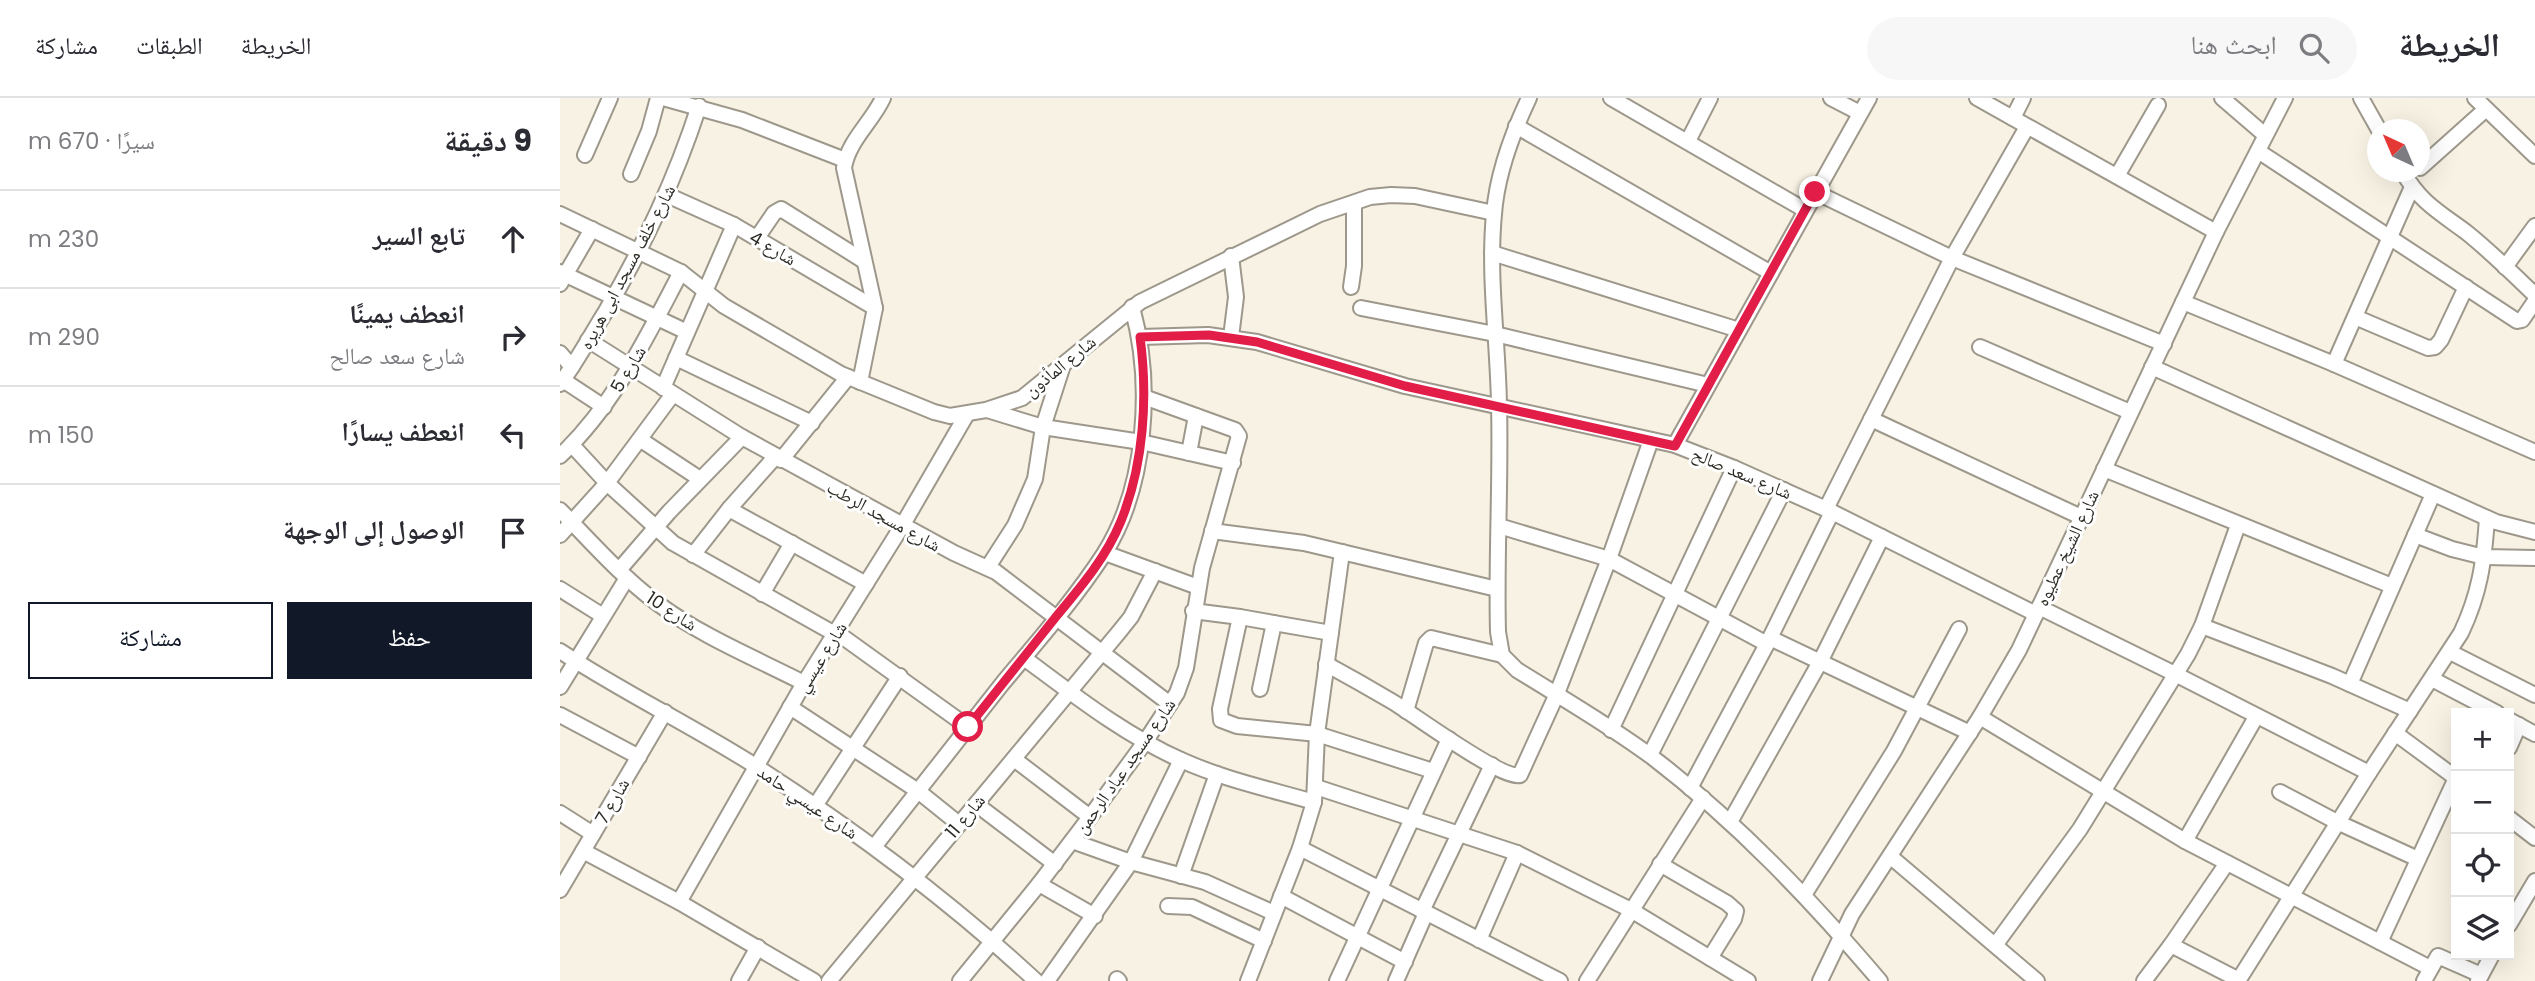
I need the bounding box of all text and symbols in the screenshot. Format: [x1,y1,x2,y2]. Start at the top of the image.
search box [1867,17,2357,80]
text: الخريطة [2399,21,2500,68]
text: ابحث هنا [2191,27,2277,63]
text: مشاركة [35,29,98,62]
text: الطبقات [136,29,203,62]
text: الخريطة [241,29,311,62]
icon: search [2295,29,2333,67]
text: 9 دقيقة [444,119,532,162]
north arrow [2367,119,2430,182]
text: سيرًا · 670 m [28,125,155,157]
route end [1799,176,1830,207]
street label: شارع خلف مسجد ابى هريره [573,180,681,354]
text: تابع السير [373,218,465,254]
icon: ahead [494,220,532,258]
text: 230 m [28,223,99,255]
street label: شارع 4 [745,225,801,271]
text: انعطف يمينًا [349,296,465,332]
icon: right [494,318,532,356]
text: 290 m [28,321,100,353]
street label: شارع المأذون [1019,329,1101,403]
text: شارع سعد صالح [329,340,465,372]
street label: شارع 5 [604,341,652,397]
text: انعطف يسارًا [342,414,465,450]
icon: left [494,416,532,454]
text: 150 m [28,419,94,451]
street label: شارع سعد صالح [1688,441,1796,505]
street label: شارع مسجد الرطب [823,474,945,558]
street label: شارع الشيخ عطيوه [2029,486,2105,610]
text: الوصول إلى الوجهة [283,512,465,548]
icon: arrive [494,514,532,552]
street label: شارع 10 [642,585,702,637]
button: مشاركة [28,602,273,679]
button: حفظ [287,602,532,679]
street label: شارع عيسي [789,617,855,698]
street label: شارع مسجد عباد الرحمن [1069,693,1181,839]
map controls [2451,708,2514,960]
button: + [2451,708,2514,771]
route start [952,711,983,742]
street label: شارع عيسي حامد [751,759,863,847]
button: − [2451,771,2514,834]
street label: شارع 7 [589,774,635,828]
street label: شارع 11 [939,789,991,843]
button: locate [2451,834,2514,897]
button: layers [2451,897,2514,960]

